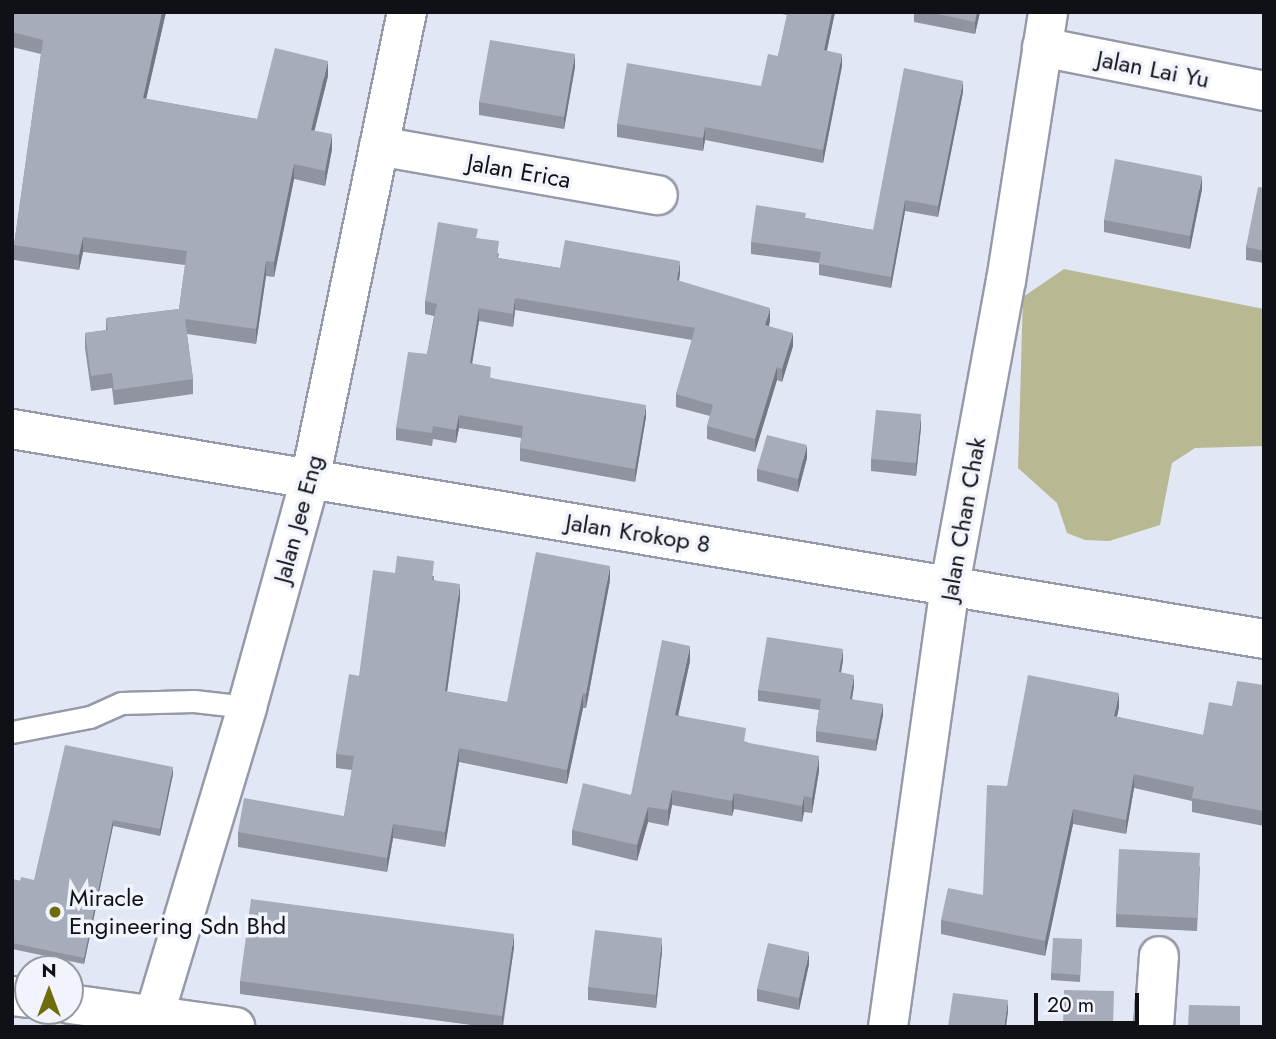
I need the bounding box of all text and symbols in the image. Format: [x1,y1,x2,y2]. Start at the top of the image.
street label: Jalan Lai Yu [1094,44,1212,94]
street label: Jalan Erica [465,148,573,194]
street label: Jalan Chan Chak [934,435,992,603]
street label: Jalan Jee Eng [267,452,329,586]
street label: Jalan Krokop 8 [564,507,712,559]
place label: Miracle Engineering Sdn Bhd [69,884,286,940]
marker: Miracle Engineering Sdn Bhd [47,904,63,920]
north arrow [14,955,84,1025]
text: N [41,957,57,984]
scale bar [1038,979,1143,1023]
text: 20 m [1047,990,1094,1020]

